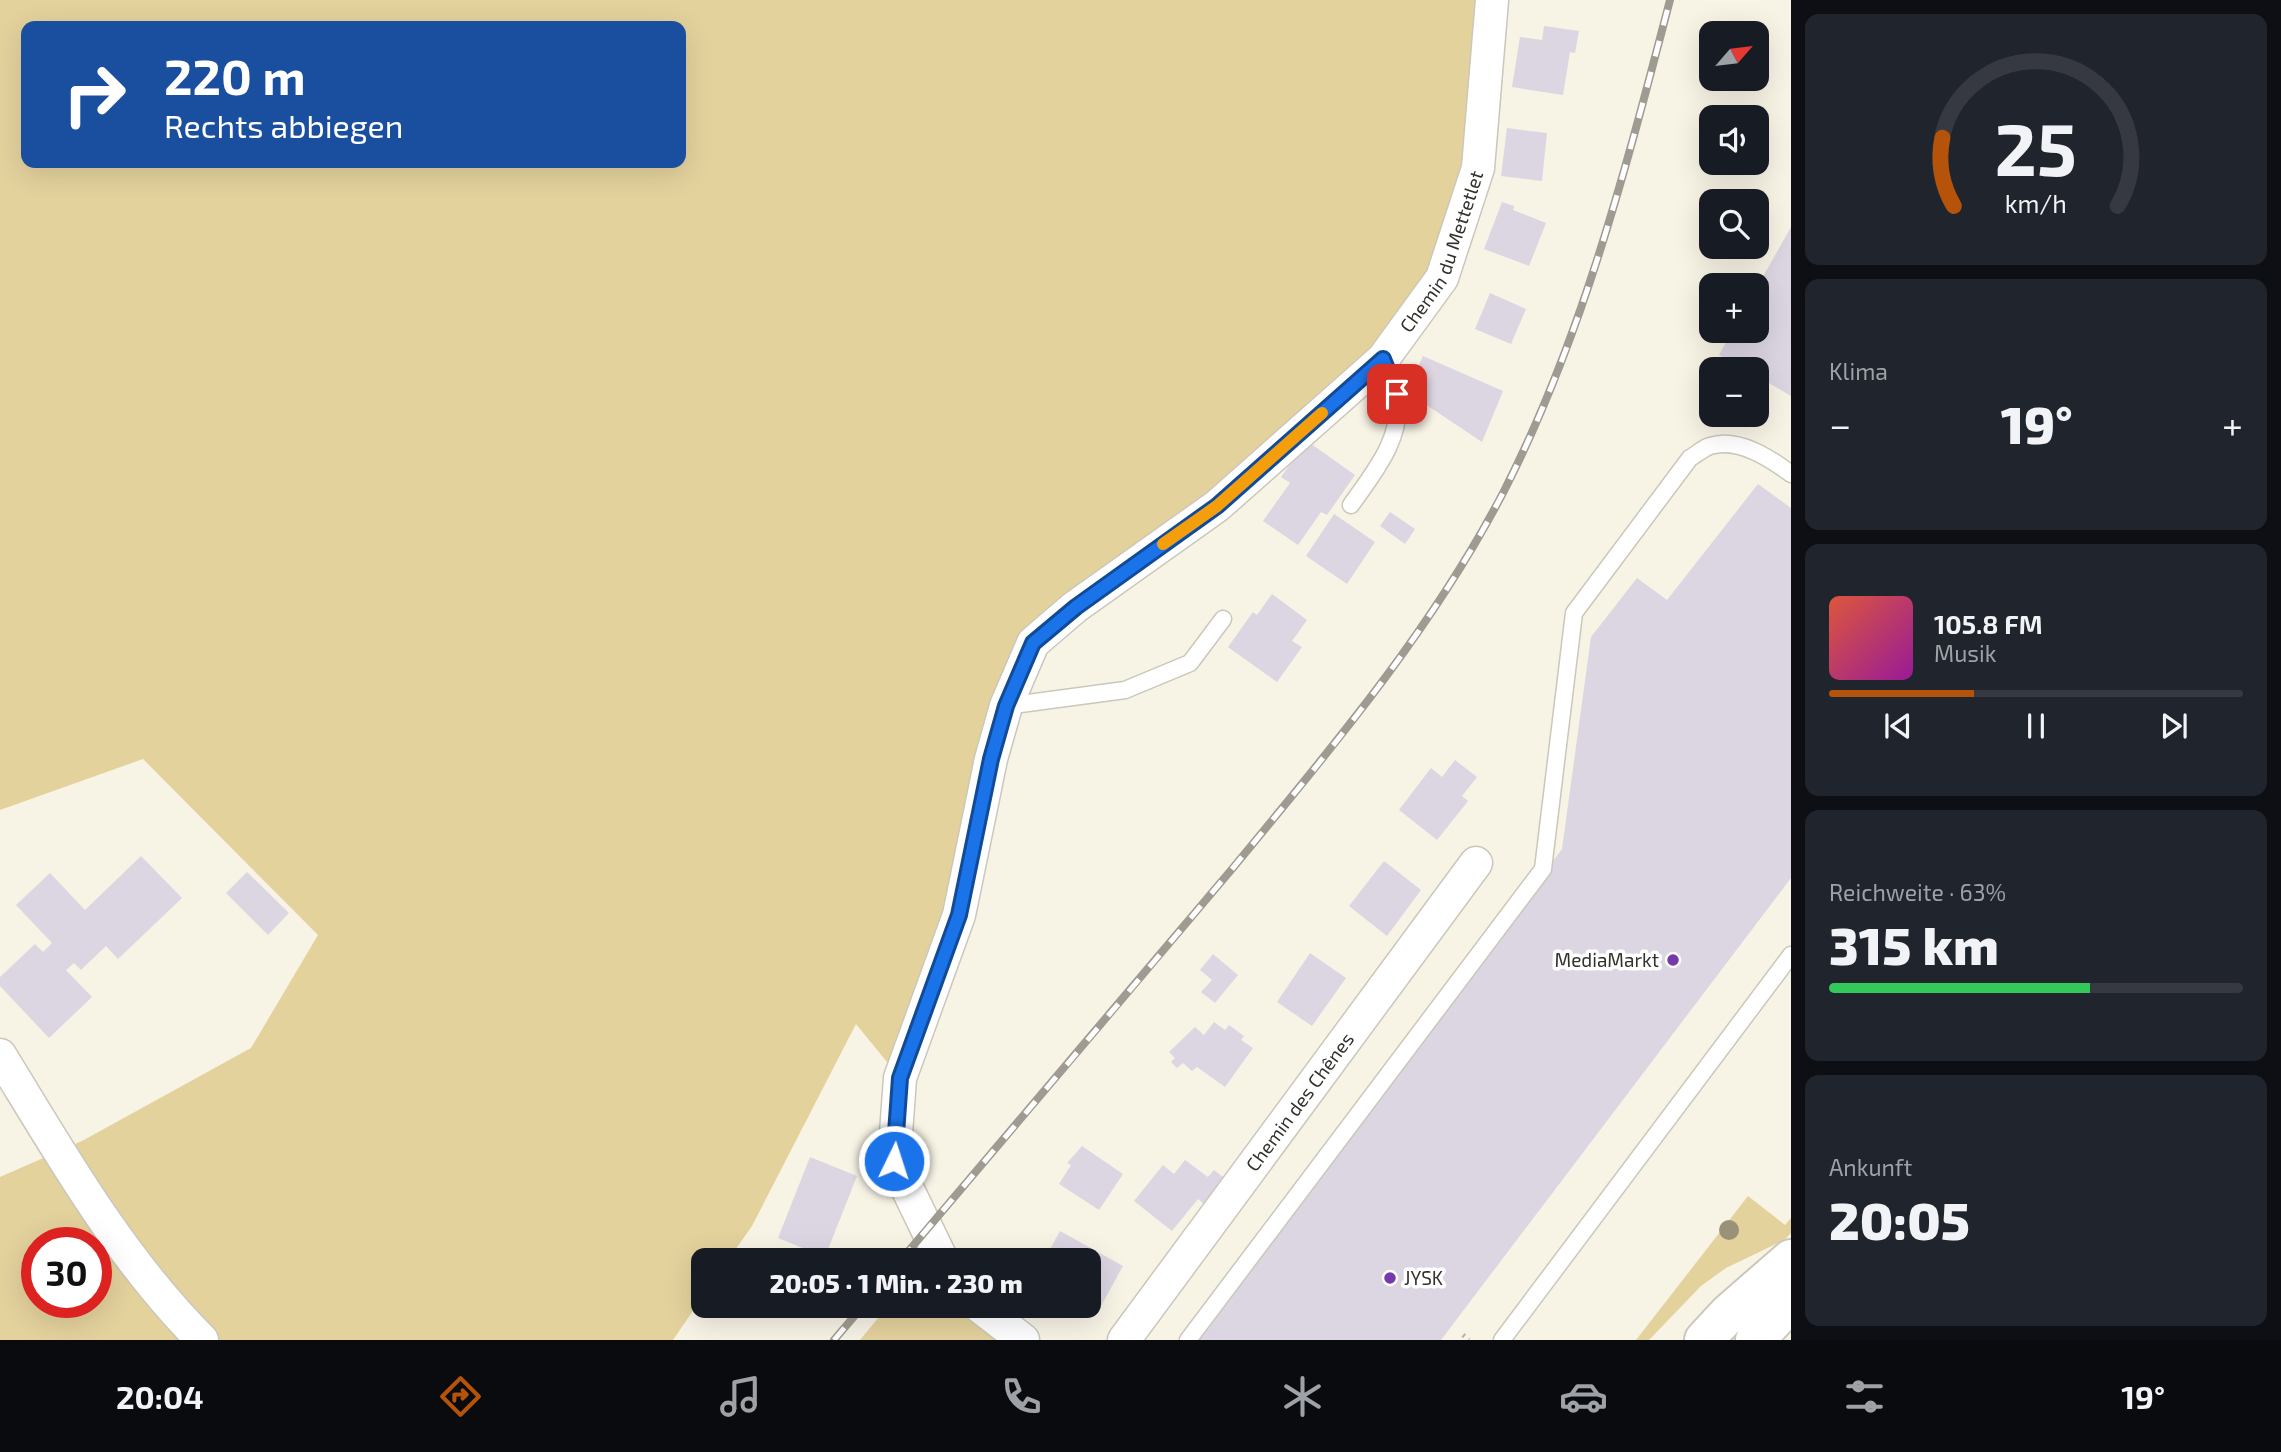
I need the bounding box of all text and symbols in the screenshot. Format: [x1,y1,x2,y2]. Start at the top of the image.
north arrow [1699,21,1769,91]
map controls [1699,21,1769,427]
text: 220 m [164,46,306,105]
icon: right [49,49,140,140]
text: 25 [1995,103,2077,191]
button: sound [1699,105,1769,175]
text: Rechts abbiegen [164,106,403,144]
street label: Chemin du Mettetlet [1394,167,1487,336]
text: km/h [2005,187,2067,217]
button: search [1699,189,1769,259]
button: + [1699,273,1769,343]
button: − [1699,357,1769,427]
text: Klima [1829,357,1888,385]
pin [1367,364,1427,424]
icon: arrive [1378,375,1416,413]
text: 19° [2001,392,2073,454]
text: − [1829,401,1851,447]
text: + [2222,401,2243,447]
text: 105.8 FM [1934,608,2042,639]
text: Musik [1934,639,1996,667]
icon: previous [1879,707,1917,745]
icon: pause [2017,707,2055,745]
icon: next [2155,707,2193,745]
text: Reichweite · 63% [1829,878,2006,906]
text: 315 km [1829,913,1999,975]
place label: MediaMarkt [1554,948,1659,971]
marker: MediaMarkt [1665,952,1681,968]
street label: Chemin des Chênes [1241,1028,1358,1175]
position arrow [857,1124,931,1198]
text: Ankunft [1829,1153,1912,1181]
text: 20:05 [1829,1188,1970,1250]
speed limit sign: 30 [21,1227,112,1318]
place label: JYSK [1404,1266,1443,1289]
text: 20:05 · 1 Min. · 230 m [769,1267,1023,1298]
marker: JYSK [1382,1270,1398,1286]
icon: directions [436,1372,485,1421]
icon: music [716,1372,765,1421]
icon: phone [997,1372,1046,1421]
icon: climate [1278,1372,1327,1421]
icon: car [1559,1372,1608,1421]
icon: filters [1840,1372,1889,1421]
text: 20:04 [116,1377,204,1415]
text: 19° [2121,1377,2165,1415]

